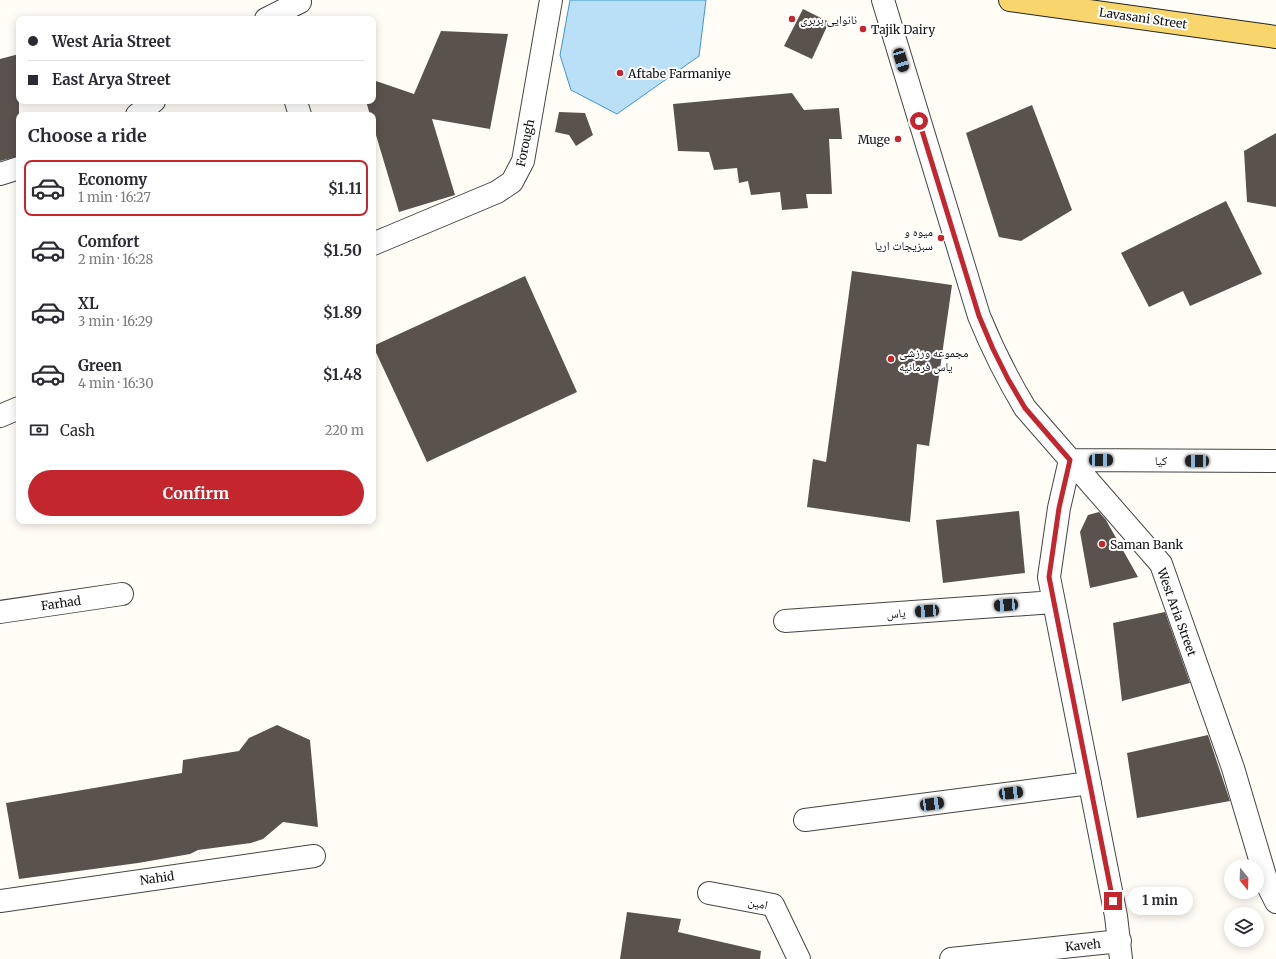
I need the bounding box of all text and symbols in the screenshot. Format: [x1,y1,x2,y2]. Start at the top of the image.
street label: Lavasani Street [1098,4,1188,32]
place label: نانوایی بربری [800,12,857,27]
marker: نانوایی بربری [787,14,797,24]
place label: Tajik Dairy [871,22,935,37]
marker: Tajik Dairy [858,24,868,34]
text: West Aria Street [52,32,171,51]
car [892,47,910,73]
place label: Aftabe Farmaniye [627,66,731,81]
marker: Aftabe Farmaniye [615,68,625,78]
text: East Arya Street [52,70,171,89]
route start [910,112,928,130]
street label: Forough [513,118,537,168]
text: Choose a ride [28,124,147,147]
place label: Muge [858,132,890,147]
marker: Muge [893,134,903,144]
icon: car [30,170,66,206]
text: Economy [78,170,147,189]
text: $1.11 [328,179,362,198]
text: 1 min · 16:27 [78,189,151,206]
place label: میوه و سبزیجات اریا [875,224,933,253]
icon: car [30,232,66,268]
text: Comfort [78,232,139,251]
marker: میوه و سبزیجات اریا [936,233,946,243]
text: $1.50 [323,241,362,260]
text: 2 min · 16:28 [78,251,153,268]
icon: car [30,294,66,330]
text: XL [78,294,99,313]
text: $1.89 [323,303,362,322]
text: 3 min · 16:29 [78,313,153,330]
place label: مجموعه ورزشی یاس فرمانیه [899,345,968,374]
marker: مجموعه ورزشی یاس فرمانیه [886,354,896,364]
icon: car [30,356,66,392]
text: Green [78,356,122,375]
text: $1.48 [323,365,362,384]
text: 4 min · 16:30 [78,375,154,392]
icon: cash [28,419,50,441]
text: Cash [60,421,95,440]
text: 220 m [325,422,364,439]
street label: کیا [1155,453,1167,468]
car [1089,454,1113,466]
car [1185,455,1209,467]
button: Confirm [28,470,364,516]
place label: Saman Bank [1110,537,1184,552]
marker: Saman Bank [1097,539,1107,549]
street label: West Aria Street [1154,565,1200,658]
street label: Farhad [40,593,82,613]
car [994,598,1018,612]
car [915,604,939,618]
street label: یاس [886,605,906,621]
car [998,786,1024,800]
car [919,796,945,812]
north arrow [1224,859,1264,899]
map controls [1224,859,1264,947]
street label: Nahid [139,868,175,888]
callout: 1 min [1127,887,1193,915]
route end [1104,892,1122,910]
text: 1 min [1142,892,1178,909]
street label: امین [747,894,769,913]
button: layers [1224,907,1264,947]
street label: Kaveh [1064,936,1102,954]

